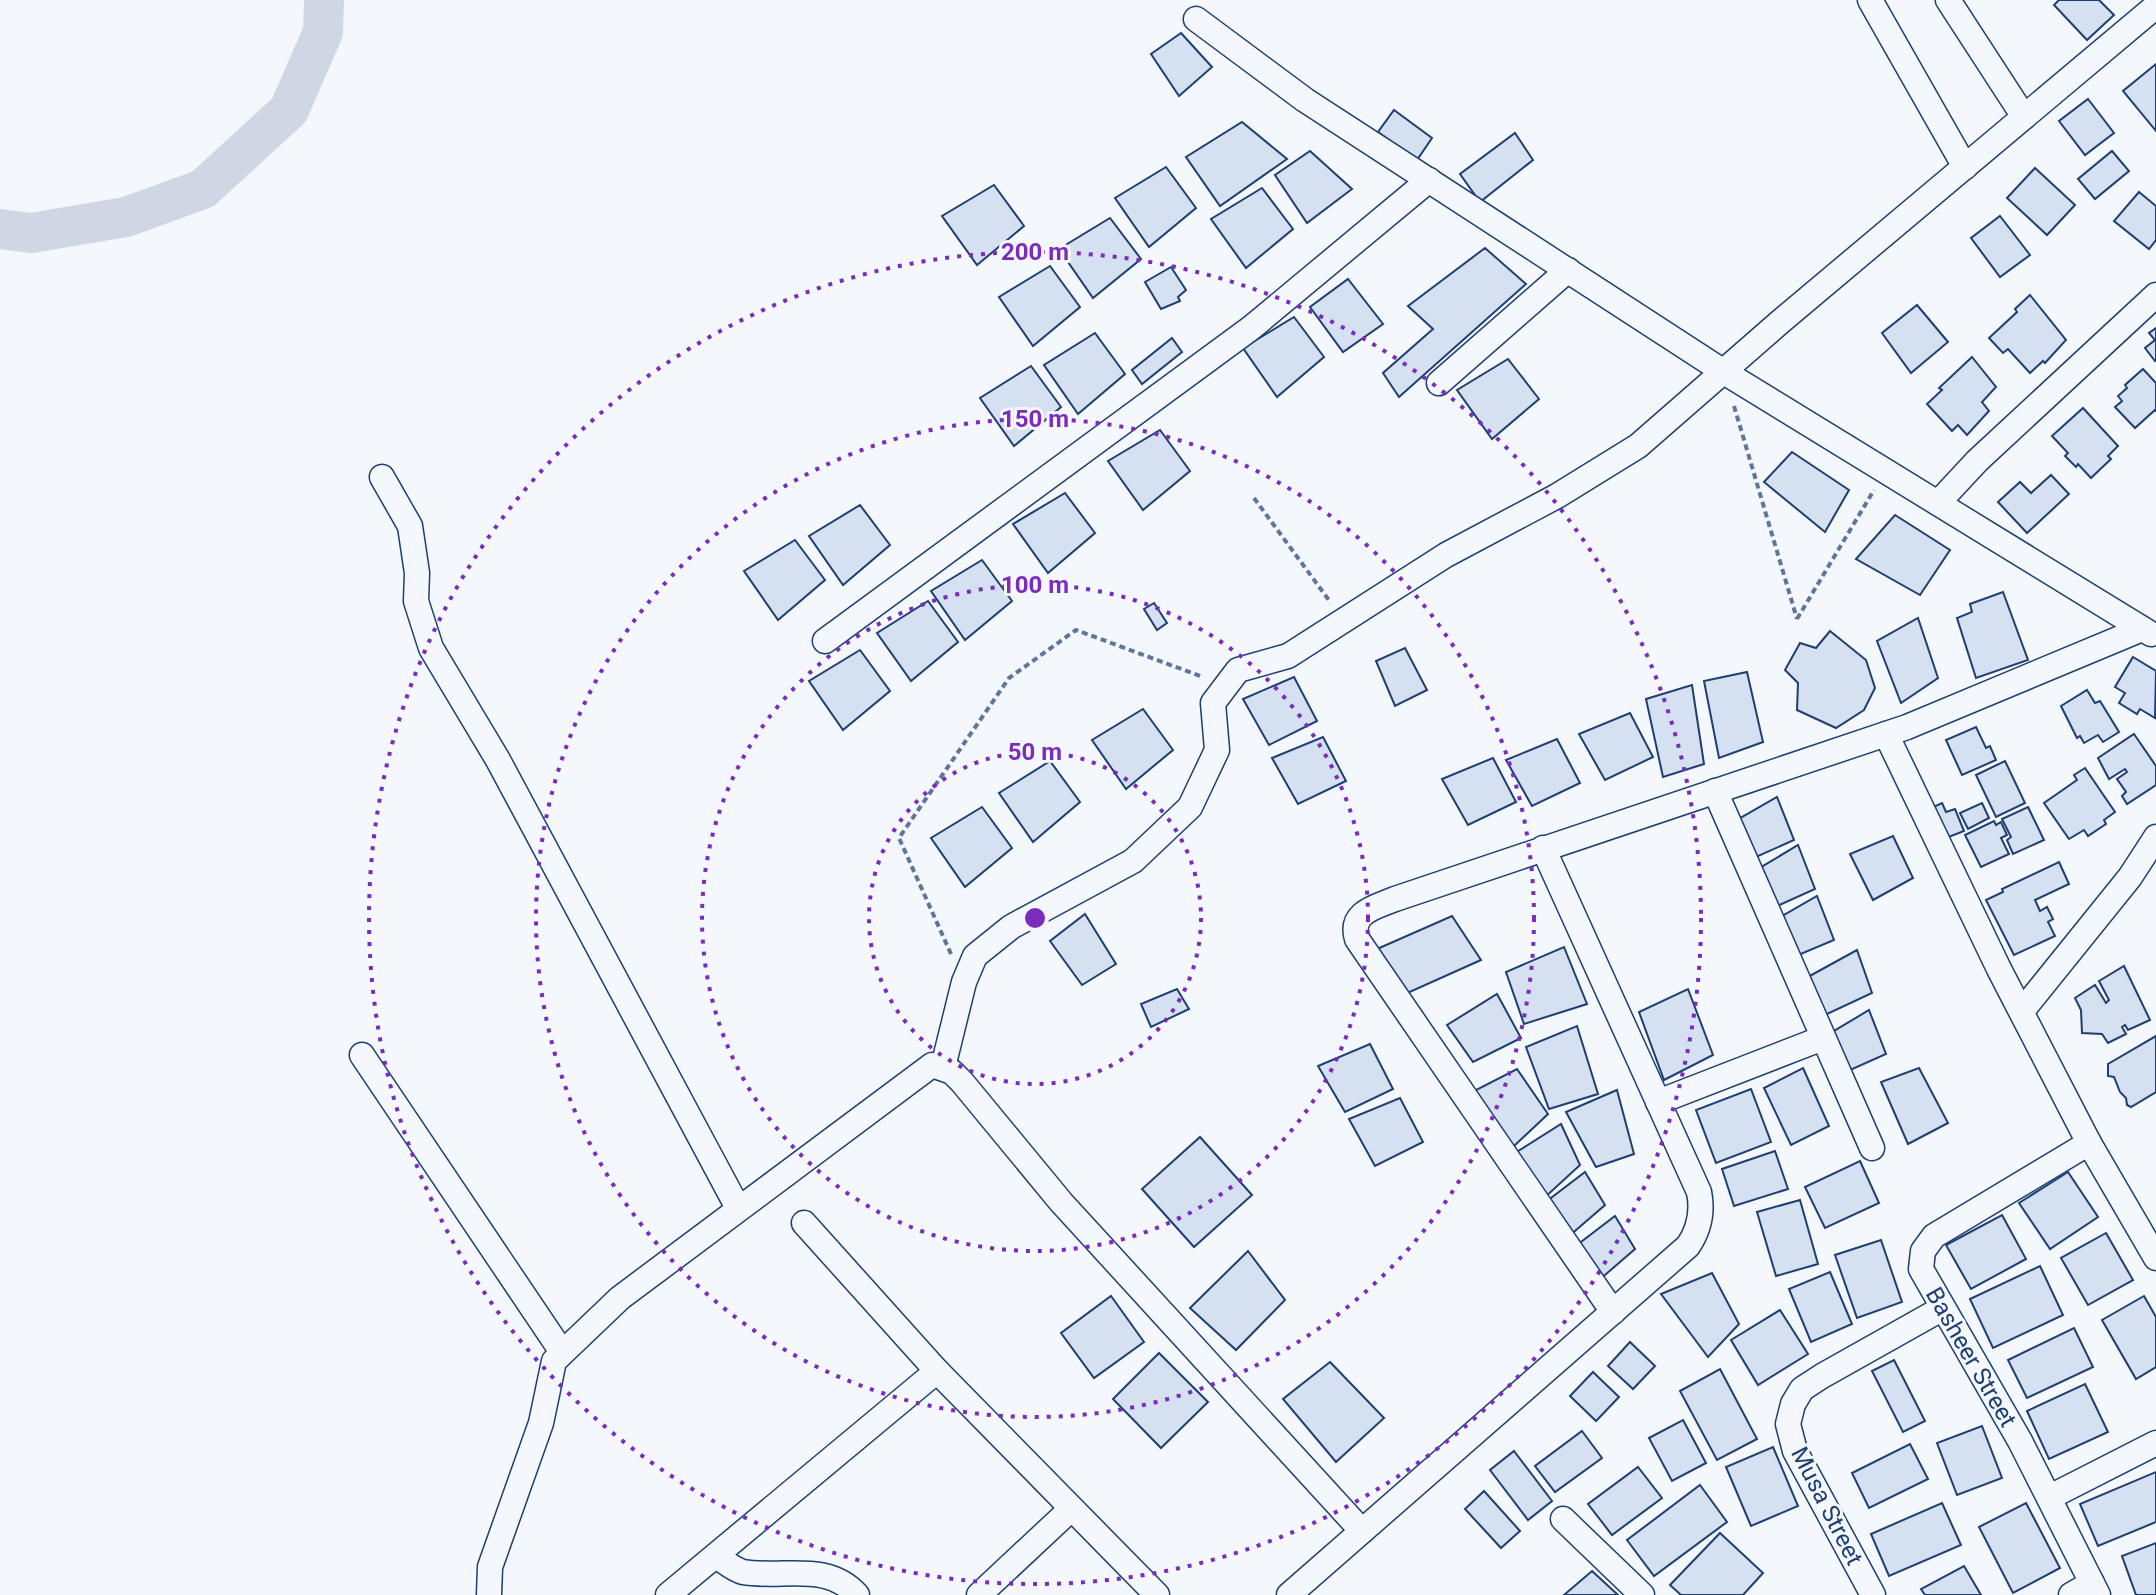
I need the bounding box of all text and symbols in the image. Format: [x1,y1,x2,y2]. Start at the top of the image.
text: 200 m [1001,238,1069,266]
text: 150 m [1001,405,1069,433]
text: 100 m [1001,571,1069,599]
text: 50 m [1008,738,1062,766]
centre of rings [1021,904,1049,932]
street label: Basheer Street [1920,1282,2022,1432]
street label: Musa Street [1785,1442,1869,1570]

